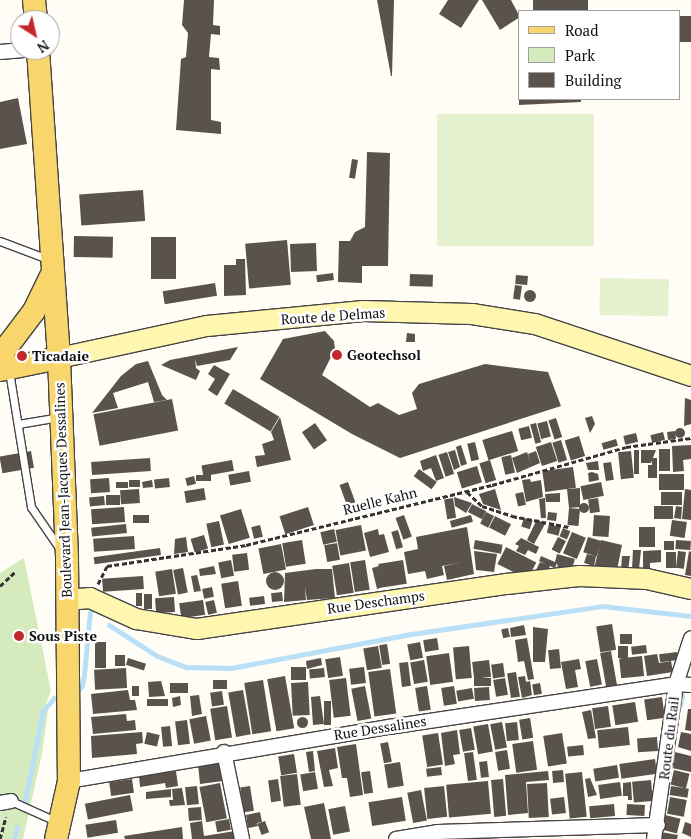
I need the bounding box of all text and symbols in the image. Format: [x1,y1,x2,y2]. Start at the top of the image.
north arrow [10,10,60,60]
legend [518,10,681,100]
text: Road [565,20,598,40]
text: N [34,36,53,58]
text: Park [565,45,595,65]
text: Building [565,70,622,90]
street label: Route de Delmas [280,304,386,328]
place label: Geotechsol [347,347,421,363]
place label: Ticadaie [32,348,89,364]
marker: Geotechsol [331,349,343,361]
marker: Ticadaie [16,350,28,362]
street label: Boulevard Jean-Jacques Dessalines [51,382,75,598]
street label: Ruelle Kahn [341,484,419,518]
street label: Rue Deschamps [326,587,426,617]
place label: Sous Piste [29,628,97,644]
marker: Sous Piste [13,630,25,642]
street label: Route du Rail [656,695,682,781]
street label: Rue Dessalines [333,712,427,744]

